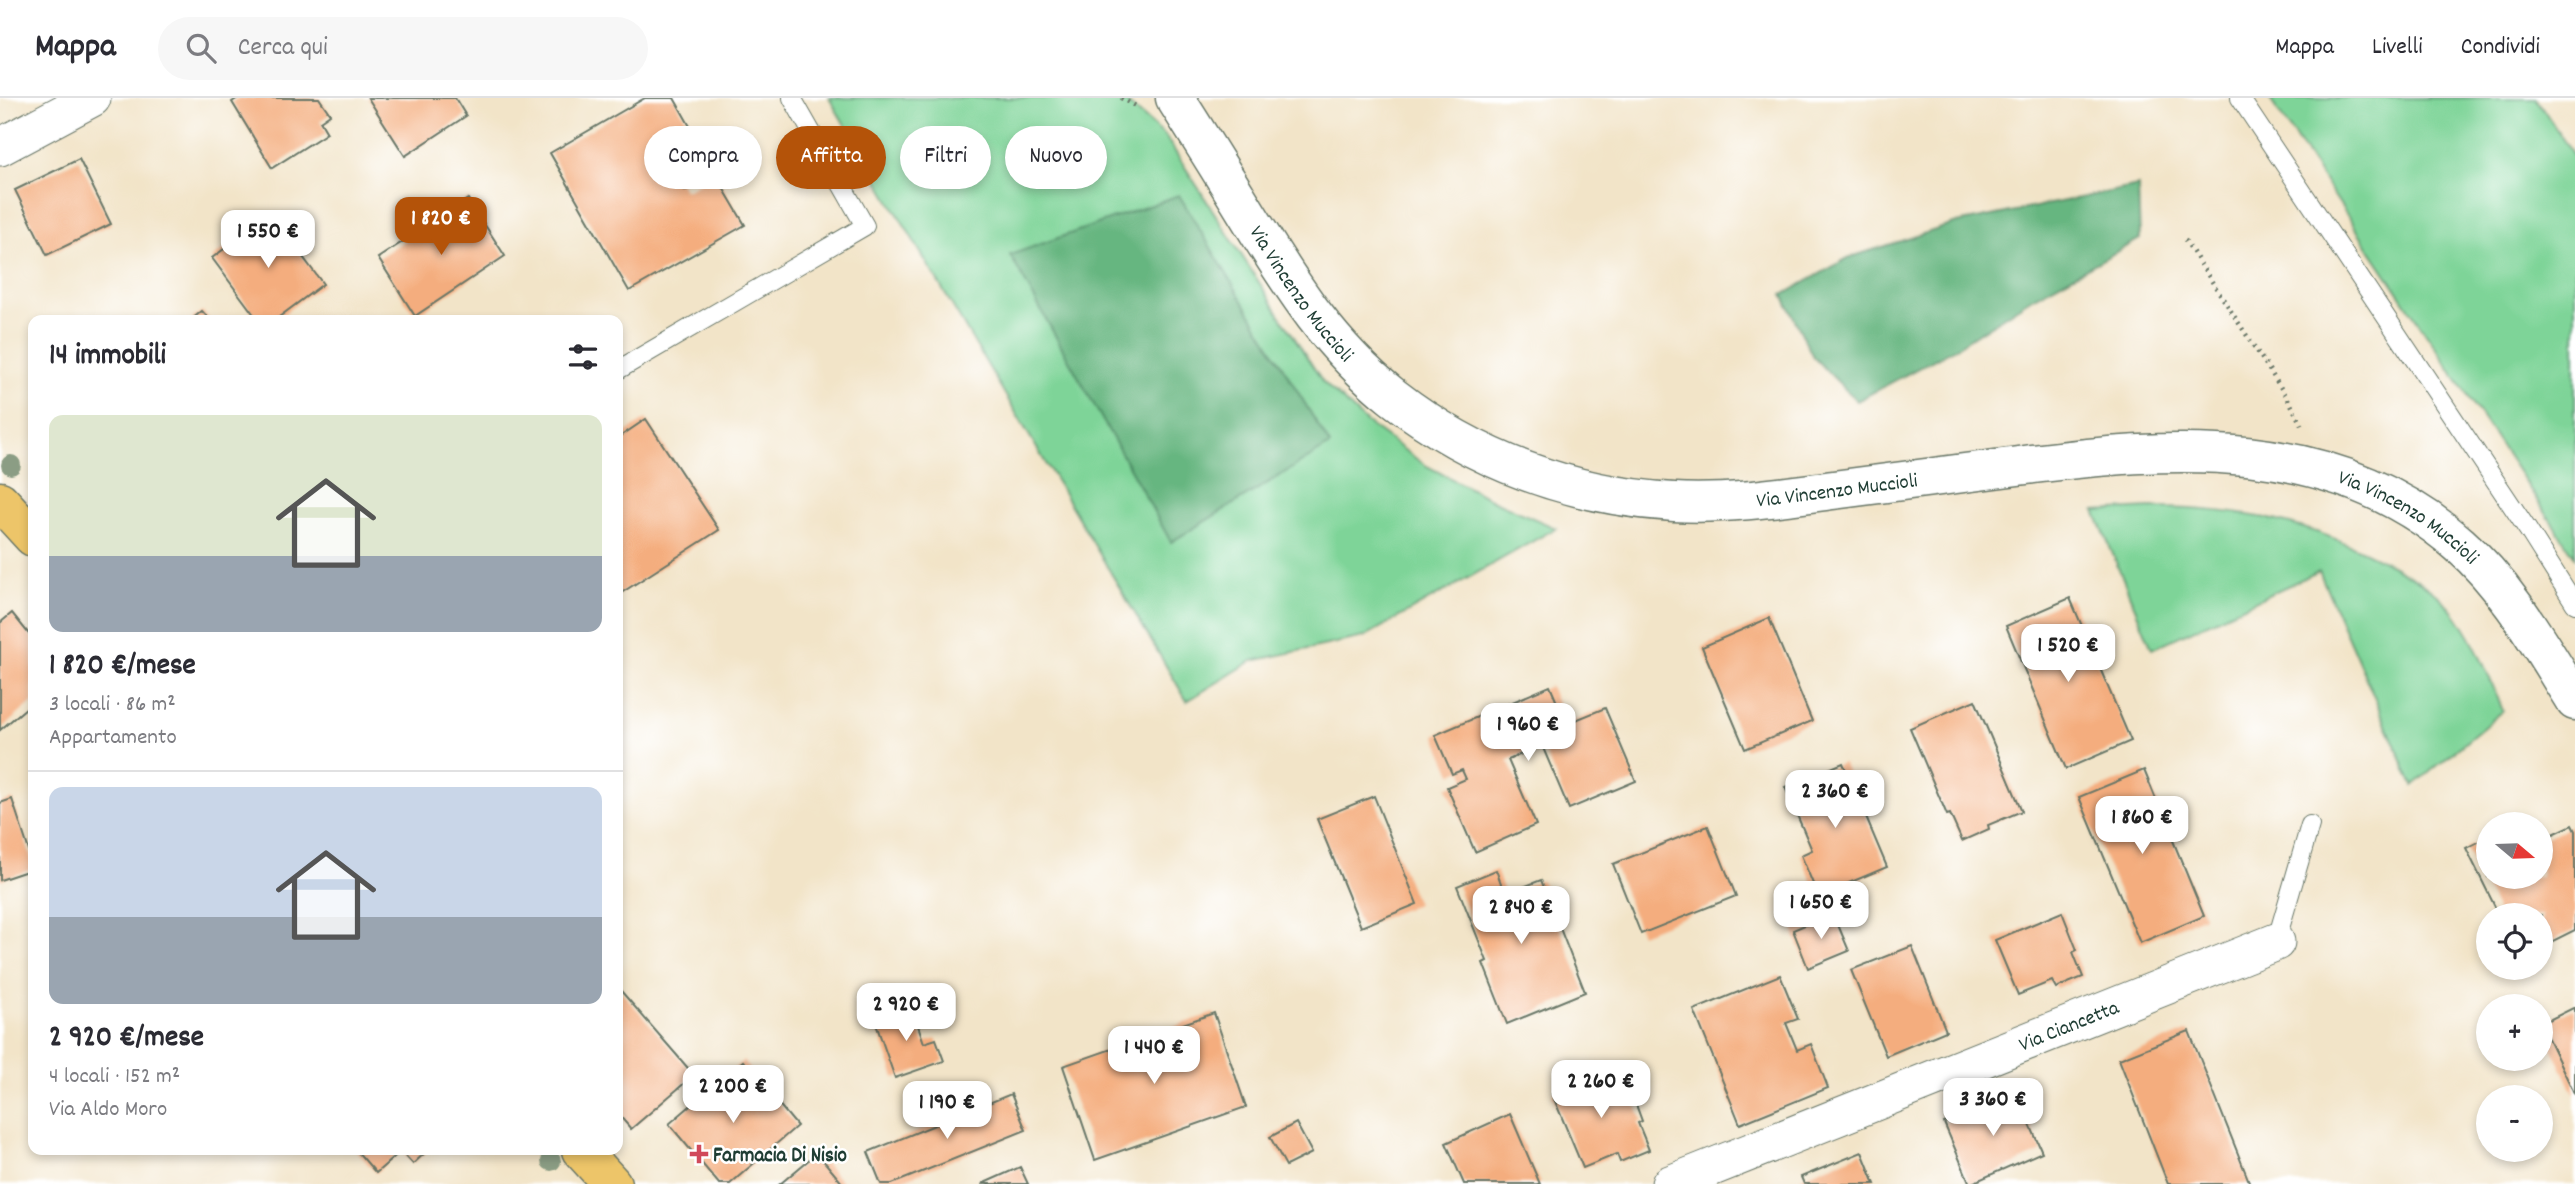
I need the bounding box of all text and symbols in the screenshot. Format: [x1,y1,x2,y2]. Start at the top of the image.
search box [158,17,648,80]
text: Mappa [35,25,116,72]
icon: search [182,29,220,67]
text: Cerca qui [238,30,328,67]
text: Mappa [2275,31,2334,65]
text: Livelli [2372,31,2423,65]
text: Condividi [2461,31,2540,65]
chip: Compra [644,126,762,189]
chip: Affitta [776,126,886,189]
chip: Filtri [900,126,991,189]
chip: Nuovo [1005,126,1107,189]
pin: 1 820 € [376,198,506,257]
text: 1 820 € [411,203,471,236]
pin: 1 550 € [203,211,333,270]
text: 1 550 € [237,216,299,249]
street label: Via Vincenzo Muccioli [1240,221,1359,370]
text: 14 immobili [49,336,166,379]
icon: filters [564,338,602,376]
icon: home [263,460,389,586]
street label: Via Vincenzo Muccioli [2333,464,2485,573]
street label: Via Vincenzo Muccioli [1755,467,1920,517]
pin: 1 520 € [2003,624,2133,684]
text: 1 520 € [2037,630,2099,663]
text: 1 820 €/mese [49,646,196,689]
text: 3 locali · 86 m² [49,689,176,722]
pin: 1 960 € [1463,704,1593,763]
text: 1 960 € [1497,709,1559,742]
text: Appartamento [49,722,177,755]
pin: 2 360 € [1770,770,1900,830]
text: 2 360 € [1801,776,1869,809]
pin: 1 860 € [2077,796,2207,856]
text: 1 860 € [2111,802,2173,835]
north arrow [2476,812,2553,889]
map controls [2476,812,2553,1162]
icon: home [263,832,389,958]
pin: 1 650 € [1756,882,1886,941]
pin: 2 840 € [1456,886,1586,946]
text: 1 650 € [1790,887,1852,920]
text: 2 840 € [1489,892,1553,925]
button: locate [2476,903,2553,980]
pin: 2 920 € [841,984,971,1043]
text: 2 920 € [873,989,939,1022]
street label: Via Ciancetta [2015,994,2125,1061]
button: + [2476,994,2553,1071]
text: 2 920 €/mese [49,1018,204,1061]
pin: 1 440 € [1089,1026,1219,1086]
text: 1 440 € [1124,1032,1184,1065]
pin: 2 260 € [1536,1060,1666,1120]
text: 4 locali · 152 m² [49,1061,180,1094]
pin: 2 200 € [668,1066,798,1125]
text: 2 260 € [1567,1066,1635,1099]
text: 2 200 € [699,1071,767,1104]
pin: 3 360 € [1928,1079,2058,1138]
pin: 1 190 € [882,1082,1012,1141]
text: 3 360 € [1959,1084,2027,1117]
button: − [2476,1085,2553,1162]
text: 1 190 € [919,1087,975,1120]
text: Via Aldo Moro [49,1094,167,1127]
place label: Farmacia Di Nisio [713,1142,847,1172]
marker: Farmacia Di Nisio [691,1146,707,1162]

